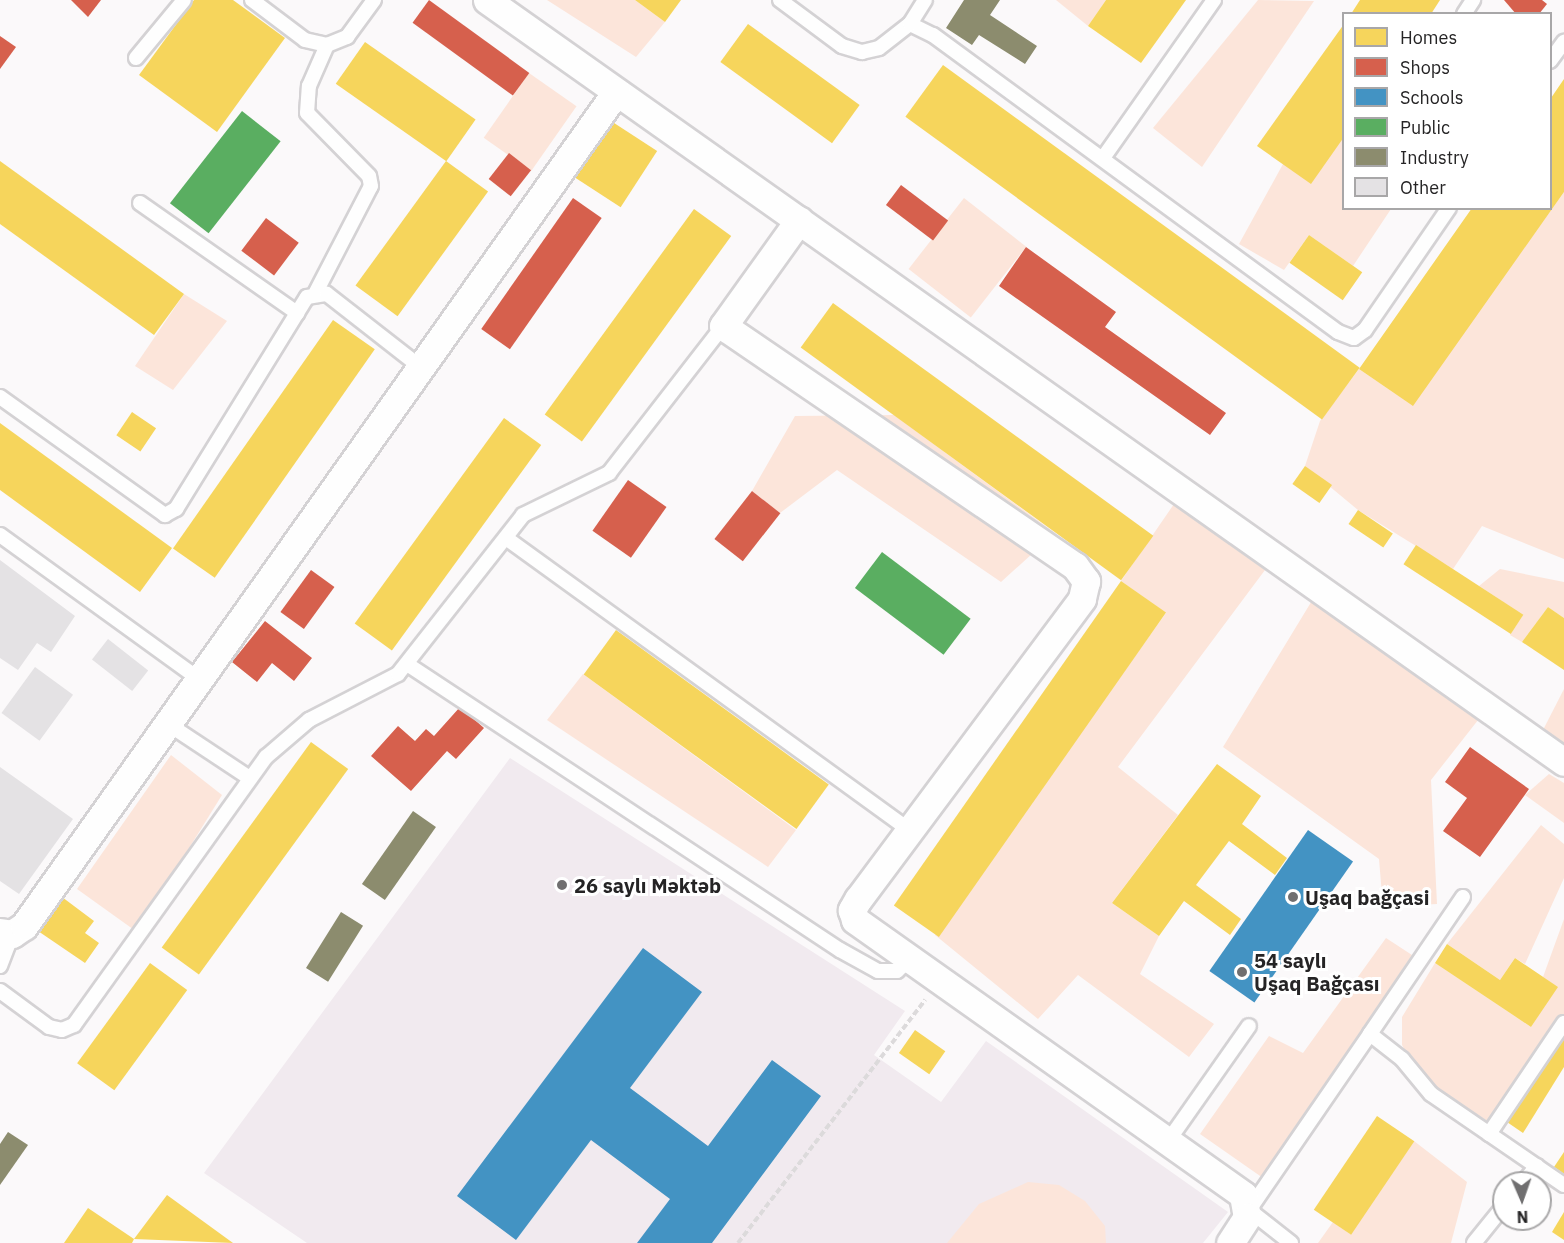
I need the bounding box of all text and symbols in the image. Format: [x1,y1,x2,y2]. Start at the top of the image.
legend [1342,12,1552,210]
text: Homes [1400,26,1457,49]
text: Shops [1400,56,1450,79]
text: Schools [1400,86,1464,109]
text: Public [1400,116,1450,139]
text: Industry [1400,146,1469,169]
text: Other [1400,176,1446,199]
place label: 26 saylı Məktəb [574,873,721,897]
marker: 26 saylı Məktəb [555,878,569,892]
place label: Uşaq bağçasi [1305,885,1429,909]
marker: Uşaq bağçasi [1286,890,1300,904]
place label: 54 saylı Uşaq Bağçası [1254,948,1380,995]
marker: 54 saylı Uşaq Bağçası [1235,965,1249,979]
north arrow [1492,1171,1552,1231]
text: N [1516,1207,1529,1227]

